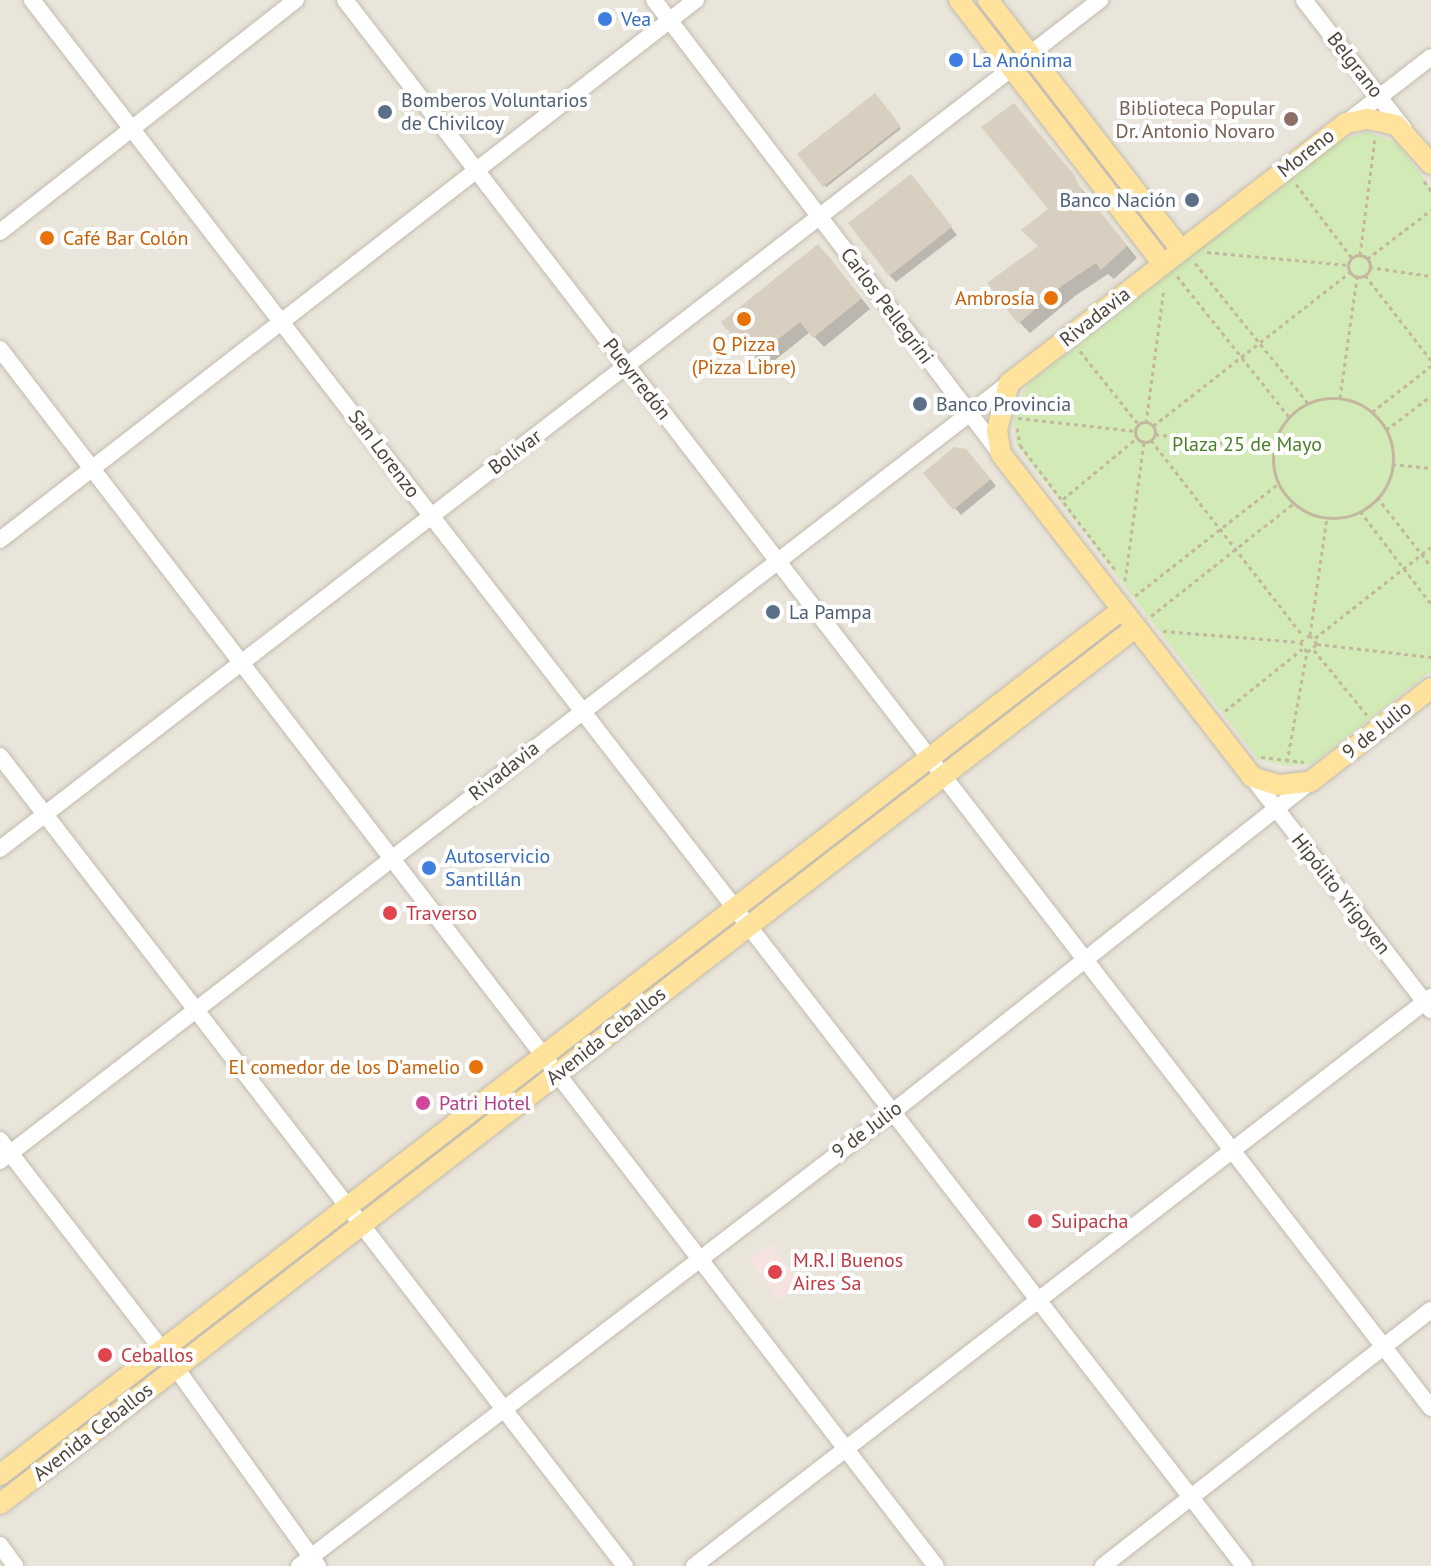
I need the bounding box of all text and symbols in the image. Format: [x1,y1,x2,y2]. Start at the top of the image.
place label: Vea [621,7,651,31]
marker: Vea [596,10,614,28]
street label: Belgrano [1322,27,1388,103]
place label: La Anónima [972,48,1073,72]
marker: La Anónima [947,51,965,69]
place label: Bomberos Voluntarios de Chivilcoy [401,88,588,135]
place label: Biblioteca Popular Dr. Antonio Novaro [1113,96,1275,143]
marker: Bomberos Voluntarios de Chivilcoy [376,103,394,121]
marker: Biblioteca Popular Dr. Antonio Novaro [1282,110,1300,128]
street label: Moreno [1273,123,1339,183]
place label: Banco Nación [1059,188,1176,212]
marker: Banco Nación [1183,191,1201,209]
place label: Café Bar Colón [63,226,188,250]
marker: Café Bar Colón [38,229,56,247]
street label: Carlos Pellegrini [835,243,939,369]
street label: Rivadavia [1055,282,1135,352]
place label: Ambrosía [955,286,1035,310]
marker: Ambrosía [1042,289,1060,307]
marker: Q Pizza (Pizza Libre) [735,310,753,328]
place label: Q Pizza (Pizza Libre) [692,332,796,379]
street label: Pueyrredón [598,334,676,424]
place label: Banco Provincia [936,392,1071,416]
marker: Banco Provincia [911,395,929,413]
street label: San Lorenzo [343,405,425,503]
street label: Bolívar [484,424,546,480]
park label: Plaza 25 de Mayo [1172,432,1322,456]
place label: La Pampa [789,600,872,624]
marker: La Pampa [764,603,782,621]
street label: 9 de Julio [1338,696,1416,764]
street label: Rivadavia [464,736,544,806]
street label: Hipólito Yrigoyen [1286,829,1396,959]
place label: Autoservicio Santillán [445,844,550,891]
marker: Autoservicio Santillán [420,859,438,877]
place label: Traverso [406,901,477,925]
marker: Traverso [381,904,399,922]
street label: Avenida Ceballos [541,982,671,1090]
place label: El comedor de los D'amelio [229,1055,460,1079]
marker: El comedor de los D'amelio [467,1058,485,1076]
place label: Patri Hotel [439,1091,530,1115]
marker: Patri Hotel [414,1094,432,1112]
street label: 9 de Julio [827,1096,907,1164]
place label: Suipacha [1051,1209,1128,1233]
marker: Suipacha [1026,1212,1044,1230]
place label: M.R.I Buenos Aires Sa [793,1248,903,1295]
marker: M.R.I Buenos Aires Sa [764,1261,786,1283]
place label: Ceballos [121,1343,193,1367]
marker: Ceballos [96,1346,114,1364]
street label: Avenida Ceballos [28,1378,158,1486]

